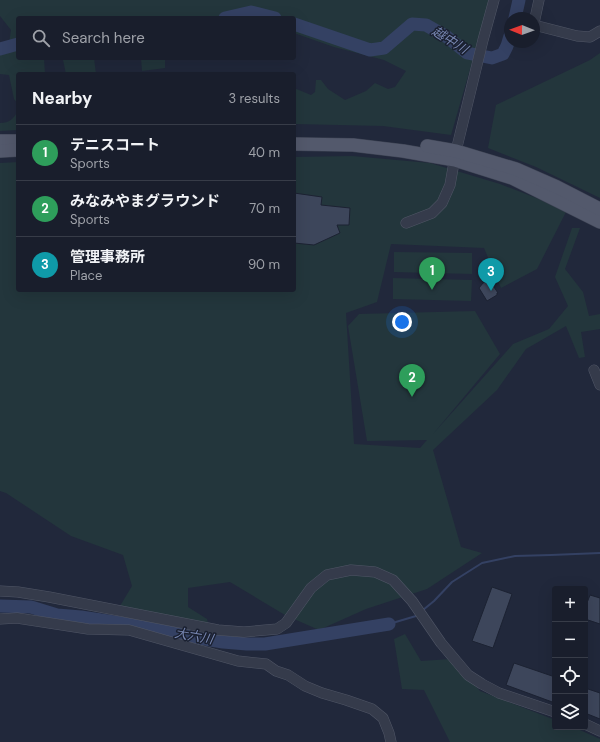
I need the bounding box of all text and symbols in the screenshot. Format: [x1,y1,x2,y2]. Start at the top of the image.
north arrow [504,12,540,48]
search box [16,16,296,60]
water label: 越中川 [429,22,473,59]
icon: search [30,27,52,49]
text: Search here [62,28,145,48]
text: Nearby [32,87,92,109]
text: 3 results [228,90,280,107]
text: テニスコート [70,135,160,155]
text: 1 [43,144,47,161]
text: 40 m [248,144,280,161]
text: Sports [70,155,110,172]
text: みなみやまグラウンド [70,191,220,211]
text: 2 [41,200,49,217]
text: 70 m [249,200,280,217]
text: Sports [70,211,110,228]
text: 管理事務所 [70,247,145,267]
text: 3 [41,256,49,273]
text: 90 m [248,256,280,273]
pin: 1 [419,257,445,290]
pin: 3 [478,258,504,291]
text: Place [70,267,102,284]
your location [392,312,412,332]
pin: 2 [399,364,425,397]
map controls [552,586,588,730]
button: + [552,586,588,622]
button: − [552,622,588,658]
water label: 大六川 [173,624,217,648]
button: locate [552,658,588,694]
button: layers [552,694,588,730]

